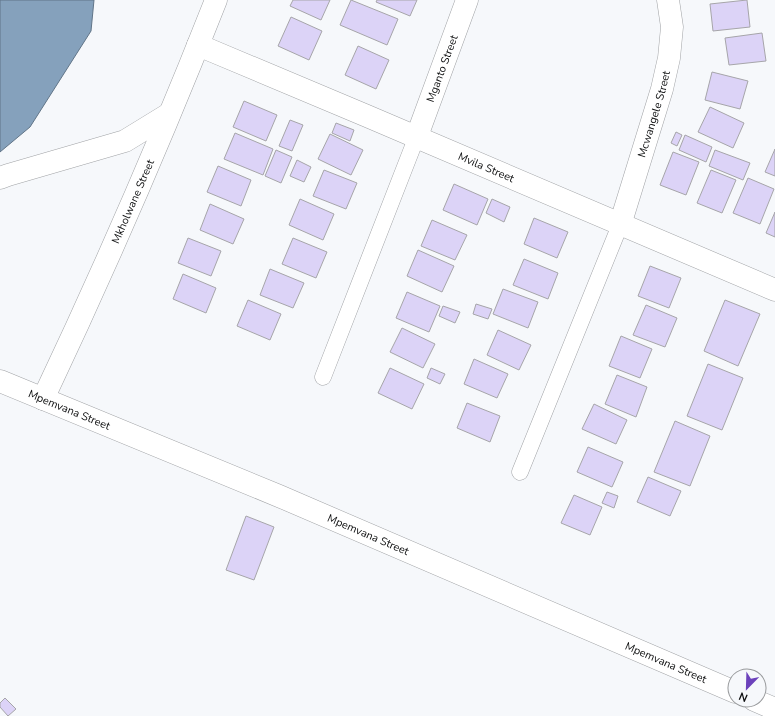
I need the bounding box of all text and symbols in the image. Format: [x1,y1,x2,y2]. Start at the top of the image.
street label: Mganto Street [423,33,462,104]
street label: Mcwangele Street [634,69,674,160]
street label: Mvila Street [456,149,517,186]
street label: Mkholwane Street [108,157,158,246]
street label: Mpemvana Street [26,386,113,434]
street label: Mpemvana Street [325,511,411,559]
street label: Mpemvana Street [623,639,709,687]
north arrow [727,668,767,708]
text: N [737,688,750,705]

